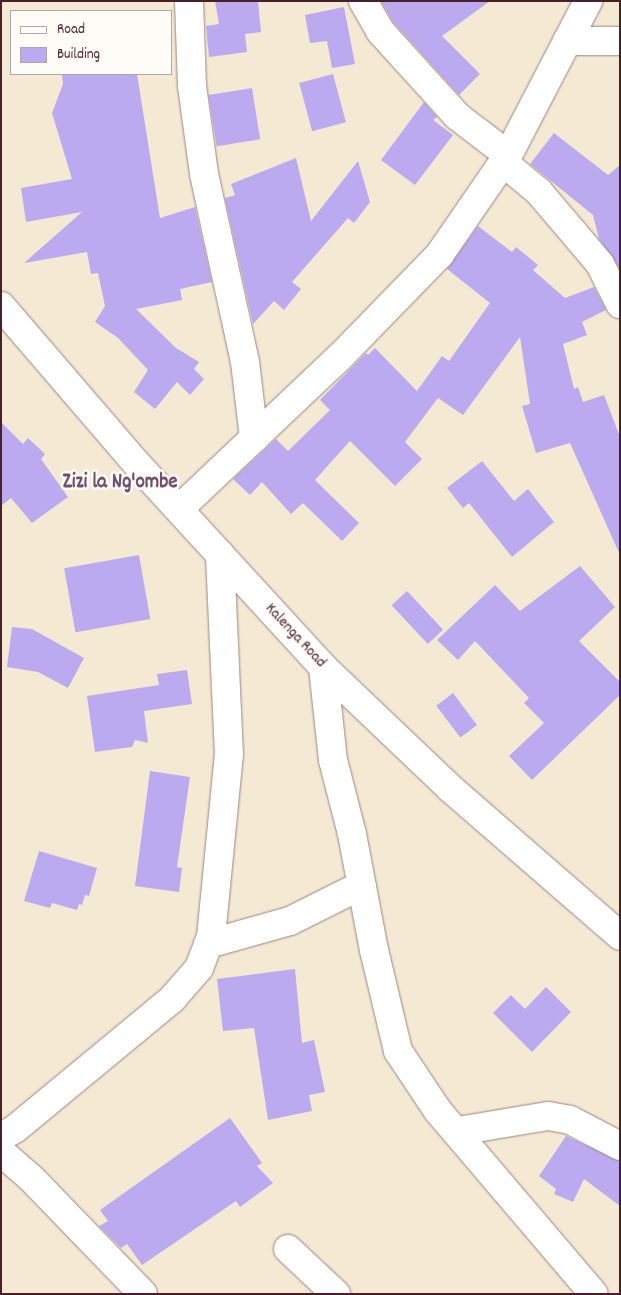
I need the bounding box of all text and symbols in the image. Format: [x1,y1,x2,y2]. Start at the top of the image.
legend [10,10,172,75]
text: Road [57,19,85,41]
text: Building [57,44,100,66]
district label: Zizi la Ng'ombe [62,470,178,496]
street label: Kalenga Road [260,600,330,672]

